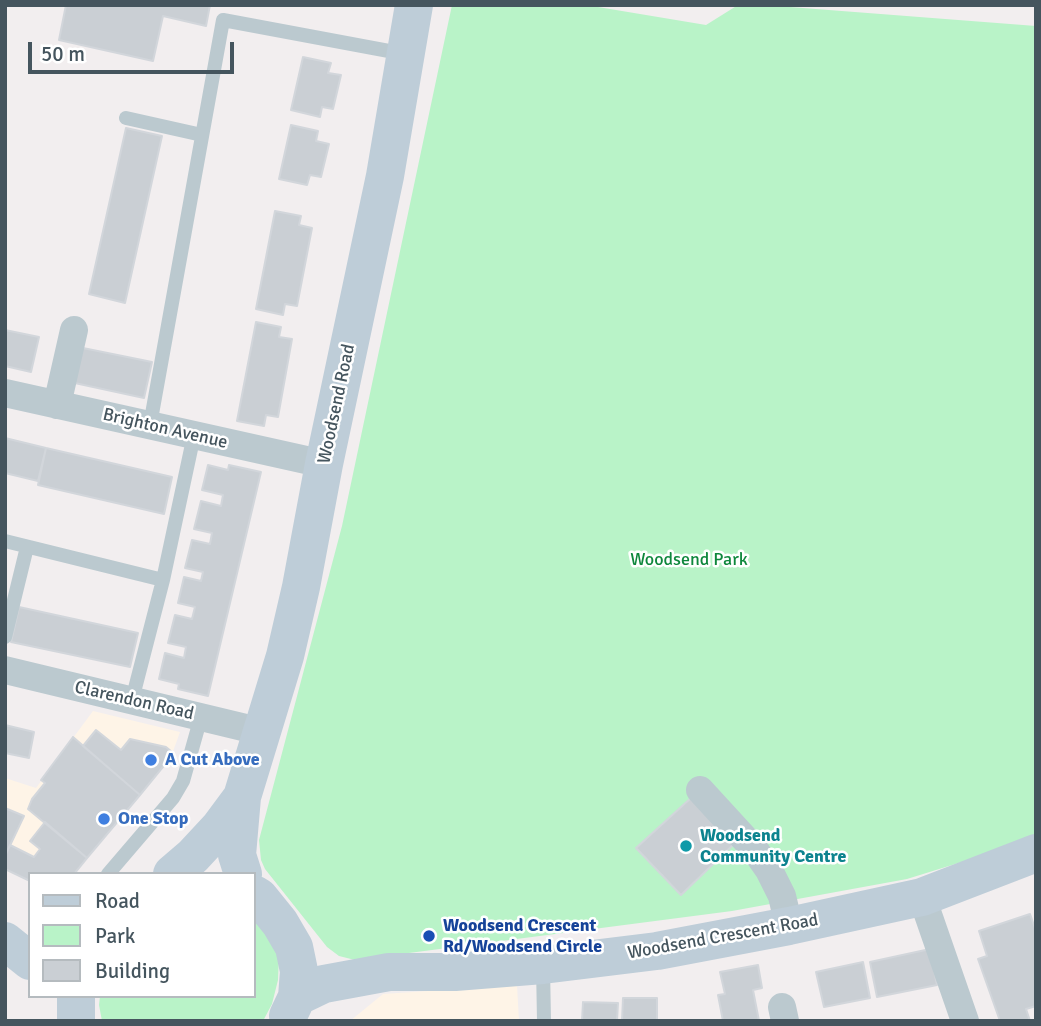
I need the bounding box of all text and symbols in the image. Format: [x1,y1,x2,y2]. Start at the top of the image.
scale bar [32,28,238,72]
text: 50 m [41,41,85,67]
street label: Woodsend Road [314,342,360,466]
street label: Brighton Avenue [101,404,229,454]
park label: Woodsend Park [630,549,748,571]
street label: Clarendon Road [72,677,196,725]
place label: A Cut Above [165,749,260,771]
marker: A Cut Above [143,752,159,768]
place label: One Stop [118,808,188,830]
marker: One Stop [96,811,112,827]
place label: Woodsend Community Centre [700,825,846,868]
marker: Woodsend Community Centre [678,838,694,854]
legend [28,872,256,998]
text: Road [95,888,140,914]
street label: Woodsend Crescent Road [626,910,820,964]
place label: Woodsend Crescent Rd/Woodsend Circle [443,915,602,958]
text: Park [95,923,135,949]
marker: Woodsend Crescent Rd/Woodsend Circle [421,928,437,944]
text: Building [95,958,170,984]

